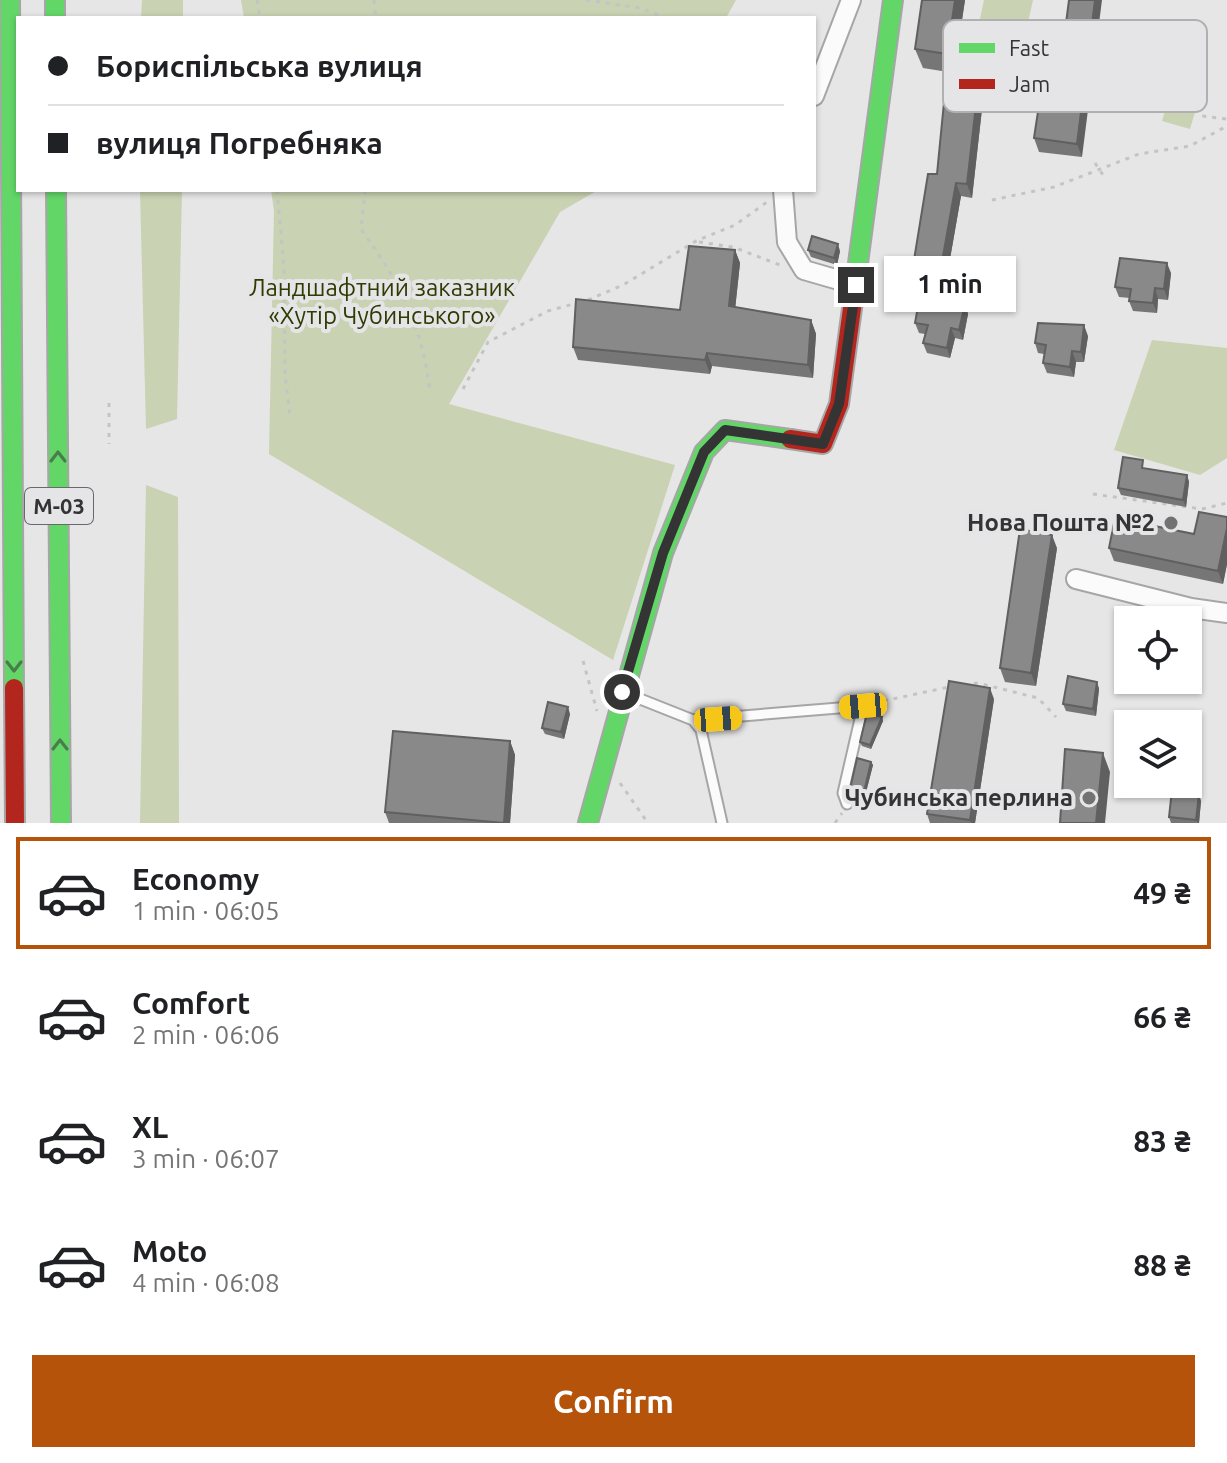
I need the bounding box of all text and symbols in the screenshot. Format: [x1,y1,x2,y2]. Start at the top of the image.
legend [943,20,1207,112]
text: Fast [1009,35,1050,60]
text: Бориспільська вулиця [96,49,423,83]
text: Jam [1009,71,1050,96]
text: вулиця Погребняка [96,126,383,160]
callout: 1 min [884,257,1016,313]
route end [838,267,874,303]
text: 1 min [917,269,983,298]
park label: Ландшафтний заказник «Хутір Чубинського» [249,274,515,329]
one-way arrow [49,450,67,463]
road number: М-03 [25,488,93,524]
place label: Нова Пошта №2 [967,509,1155,536]
marker: Нова Пошта №2 [1162,514,1180,532]
map controls [1114,606,1202,798]
button: locate [1114,606,1202,694]
one-way arrow [5,660,23,673]
route start [604,674,640,710]
car [838,692,888,720]
car [693,705,743,733]
button: layers [1114,710,1202,798]
one-way arrow [51,738,69,751]
place label: Чубинська перлина [845,784,1073,811]
marker: Чубинська перлина [1080,789,1098,807]
icon: car [36,857,108,929]
text: Economy [132,862,259,896]
text: 49 ₴ [1133,876,1191,910]
text: 1 min · 06:05 [132,896,280,925]
icon: car [36,981,108,1053]
text: Comfort [132,986,250,1020]
text: 66 ₴ [1133,1000,1191,1034]
text: 2 min · 06:06 [132,1020,280,1049]
icon: car [36,1105,108,1177]
text: XL [132,1110,168,1144]
text: 83 ₴ [1133,1124,1191,1158]
text: 3 min · 06:07 [132,1144,280,1173]
icon: car [36,1229,108,1301]
text: Moto [132,1234,207,1268]
text: 88 ₴ [1133,1248,1191,1282]
text: 4 min · 06:08 [132,1268,280,1297]
button: Confirm [32,1355,1195,1447]

